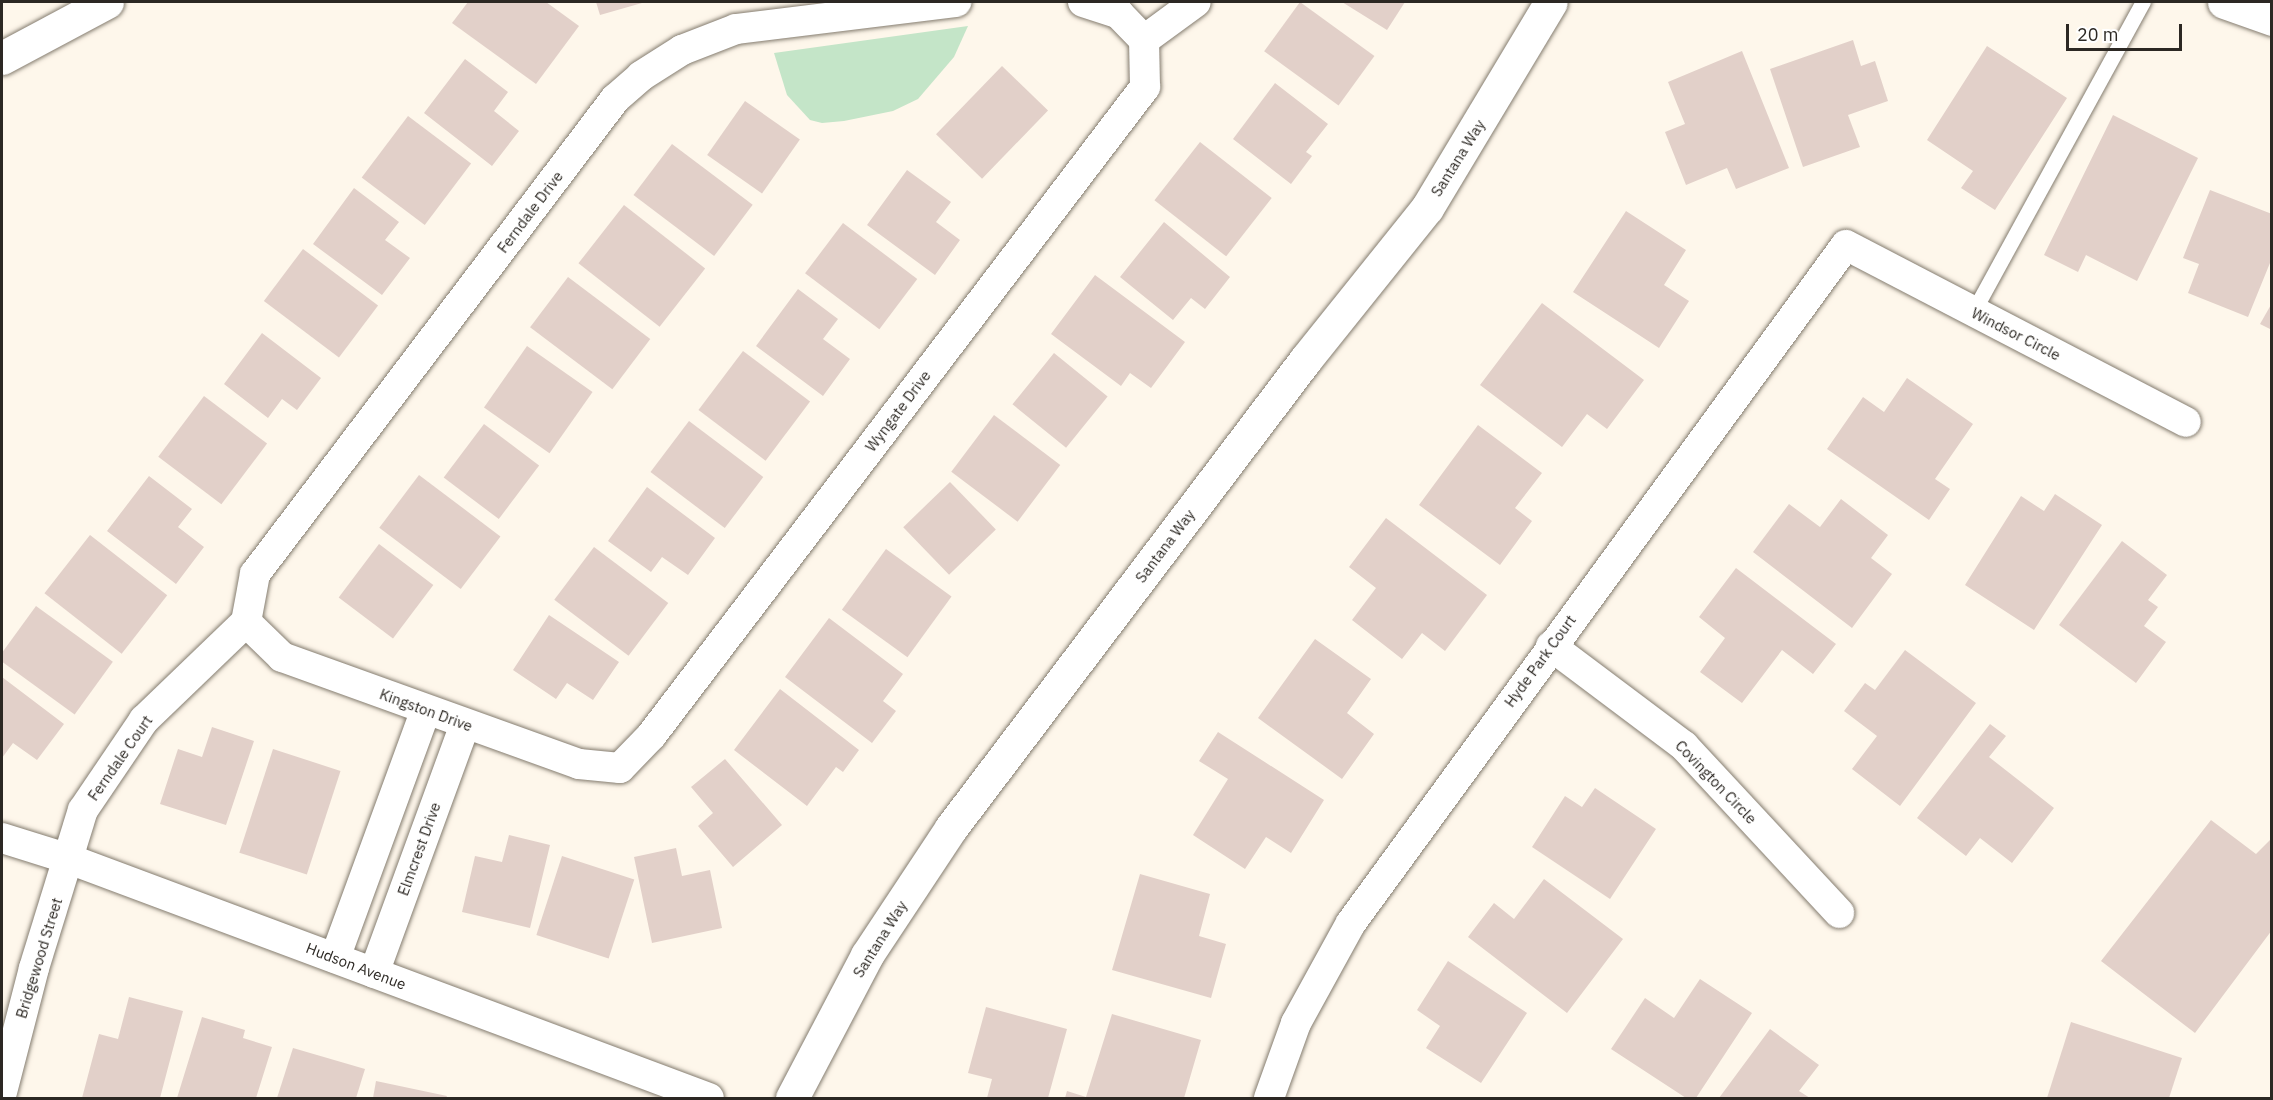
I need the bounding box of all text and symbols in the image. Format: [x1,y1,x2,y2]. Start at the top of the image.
scale bar [2069,12,2184,50]
text: 20 m [2077,23,2119,46]
street label: Santana Way [1427,116,1489,200]
street label: Ferndale Drive [493,168,567,256]
street label: Windsor Circle [1969,304,2063,364]
street label: Wyngate Drive [862,367,934,455]
street label: Santana Way [1132,506,1198,586]
street label: Hyde Park Court [1501,611,1579,711]
street label: Kingston Drive [377,685,475,735]
street label: Ferndale Court [84,712,156,804]
street label: Covington Circle [1672,736,1760,828]
street label: Elmcrest Drive [394,800,444,898]
street label: Bridgewood Street [12,895,66,1021]
street label: Santana Way [849,897,911,981]
street label: Hudson Avenue [303,939,409,993]

